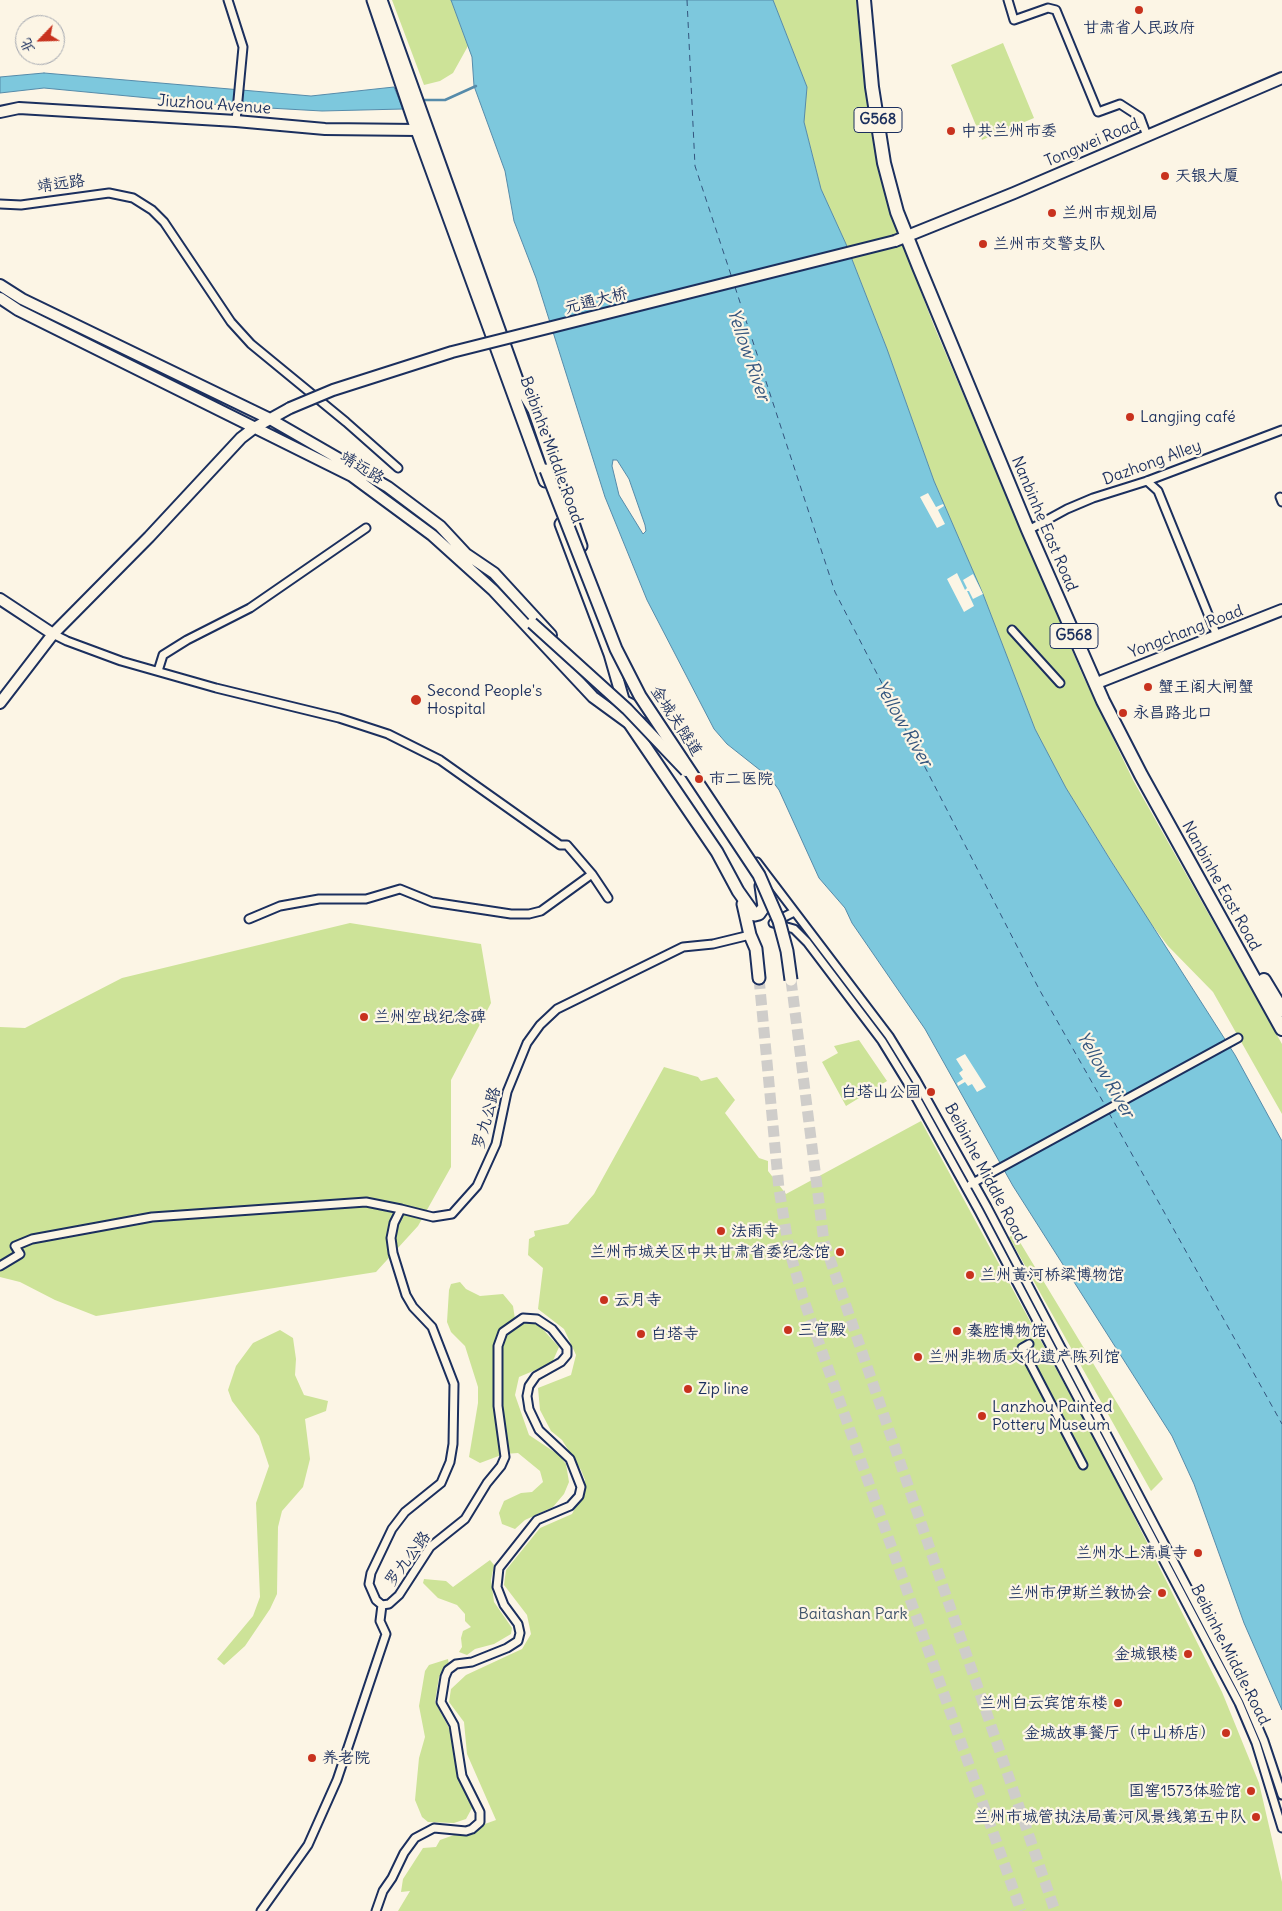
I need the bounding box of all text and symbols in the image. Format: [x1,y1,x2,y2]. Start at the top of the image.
marker: 甘肃省人民政府 [1133,4,1145,16]
north arrow [15,15,65,65]
place label: 甘肃省人民政府 [1083,18,1195,38]
text: 北 [16,36,38,56]
street label: Jiuzhou Avenue [157,91,271,119]
road number: G568 [854,108,902,132]
street label: Tongwei Road [1042,115,1142,171]
place label: 中共兰州市委 [961,121,1057,141]
marker: 中共兰州市委 [945,125,957,137]
place label: 天银大厦 [1175,166,1239,186]
marker: 天银大厦 [1159,170,1171,182]
street label: 靖远路 [36,171,86,197]
place label: 兰州市规划局 [1062,203,1158,223]
marker: 兰州市规划局 [1046,207,1058,219]
place label: 兰州市交警支队 [993,234,1105,254]
marker: 兰州市交警支队 [977,238,989,250]
street label: 元通大桥 [563,284,629,318]
water label: Yellow River [722,306,774,404]
street label: Beibinhe Middle Road [515,374,587,526]
place label: Langjing café [1140,407,1236,427]
marker: Langjing café [1124,411,1136,423]
street label: Dazhong Alley [1100,436,1204,490]
street label: 靖远路 [336,447,388,489]
street label: Nanbinhe East Road [1007,454,1081,594]
street label: Yongchang Road [1126,601,1246,663]
road number: G568 [1050,624,1098,648]
water label: Yellow River [870,677,936,771]
place label: 蟹王阁大闸蟹 [1158,677,1254,697]
place label: Second People's Hospital [427,681,542,719]
marker: 蟹王阁大闸蟹 [1142,681,1154,693]
street label: 金城关隧道 [646,682,706,760]
marker: Second People's Hospital [409,693,423,707]
place label: 永昌路北口 [1133,703,1213,723]
marker: 永昌路北口 [1117,707,1129,719]
place label: 市二医院 [709,769,773,789]
marker: 市二医院 [693,773,705,785]
street label: Nanbinhe East Road [1177,818,1265,954]
place label: 兰州空战纪念碑 [374,1007,486,1027]
marker: 兰州空战纪念碑 [358,1011,370,1023]
water label: Yellow River [1072,1028,1138,1122]
place label: 白塔山公园 [841,1082,921,1102]
street label: 罗九公路 [469,1085,505,1151]
marker: 白塔山公园 [925,1086,937,1098]
street label: Beibinhe Middle Road [940,1100,1030,1246]
place label: 法雨寺 [731,1221,779,1241]
marker: 法雨寺 [715,1225,727,1237]
place label: 兰州市城关区中共甘肃省委纪念馆 [590,1242,830,1262]
marker: 兰州市城关区中共甘肃省委纪念馆 [834,1246,846,1258]
place label: 兰州黄河桥梁博物馆 [980,1265,1124,1285]
marker: 兰州黄河桥梁博物馆 [964,1269,976,1281]
place label: 云月寺 [614,1290,662,1310]
marker: 云月寺 [598,1294,610,1306]
place label: 三官殿 [798,1320,846,1340]
place label: 秦腔博物馆 [967,1321,1047,1341]
place label: 白塔寺 [651,1324,699,1344]
marker: 三官殿 [782,1324,794,1336]
marker: 秦腔博物馆 [951,1325,963,1337]
marker: 白塔寺 [635,1328,647,1340]
place label: 兰州非物质文化遗产陈列馆 [928,1347,1120,1367]
marker: 兰州非物质文化遗产陈列馆 [912,1351,924,1363]
place label: Zip line [698,1379,749,1399]
marker: Zip line [682,1383,694,1395]
place label: Lanzhou Painted Pottery Museum [992,1397,1112,1435]
marker: Lanzhou Painted Pottery Museum [976,1410,988,1422]
street label: 罗九公路 [381,1528,435,1590]
place label: 兰州水上清真寺 [1076,1543,1188,1563]
marker: 兰州水上清真寺 [1192,1547,1204,1559]
street label: Beibinhe Middle Road [1186,1582,1274,1728]
place label: 兰州市伊斯兰教协会 [1008,1583,1152,1603]
marker: 兰州市伊斯兰教协会 [1156,1587,1168,1599]
park label: Baitashan Park [798,1604,908,1624]
place label: 金城银楼 [1114,1644,1178,1664]
marker: 金城银楼 [1182,1648,1194,1660]
place label: 兰州白云宾馆东楼 [980,1693,1108,1713]
marker: 兰州白云宾馆东楼 [1112,1697,1124,1709]
place label: 金城故事餐厅（中山桥店） [1024,1723,1216,1743]
marker: 金城故事餐厅（中山桥店） [1220,1727,1232,1739]
place label: 养老院 [322,1748,370,1768]
marker: 养老院 [306,1752,318,1764]
place label: 国窖1573体验馆 [1129,1781,1241,1801]
marker: 国窖1573体验馆 [1245,1785,1257,1797]
place label: 兰州市城管执法局黄河风景线第五中队 [974,1807,1246,1827]
marker: 兰州市城管执法局黄河风景线第五中队 [1250,1811,1262,1823]

